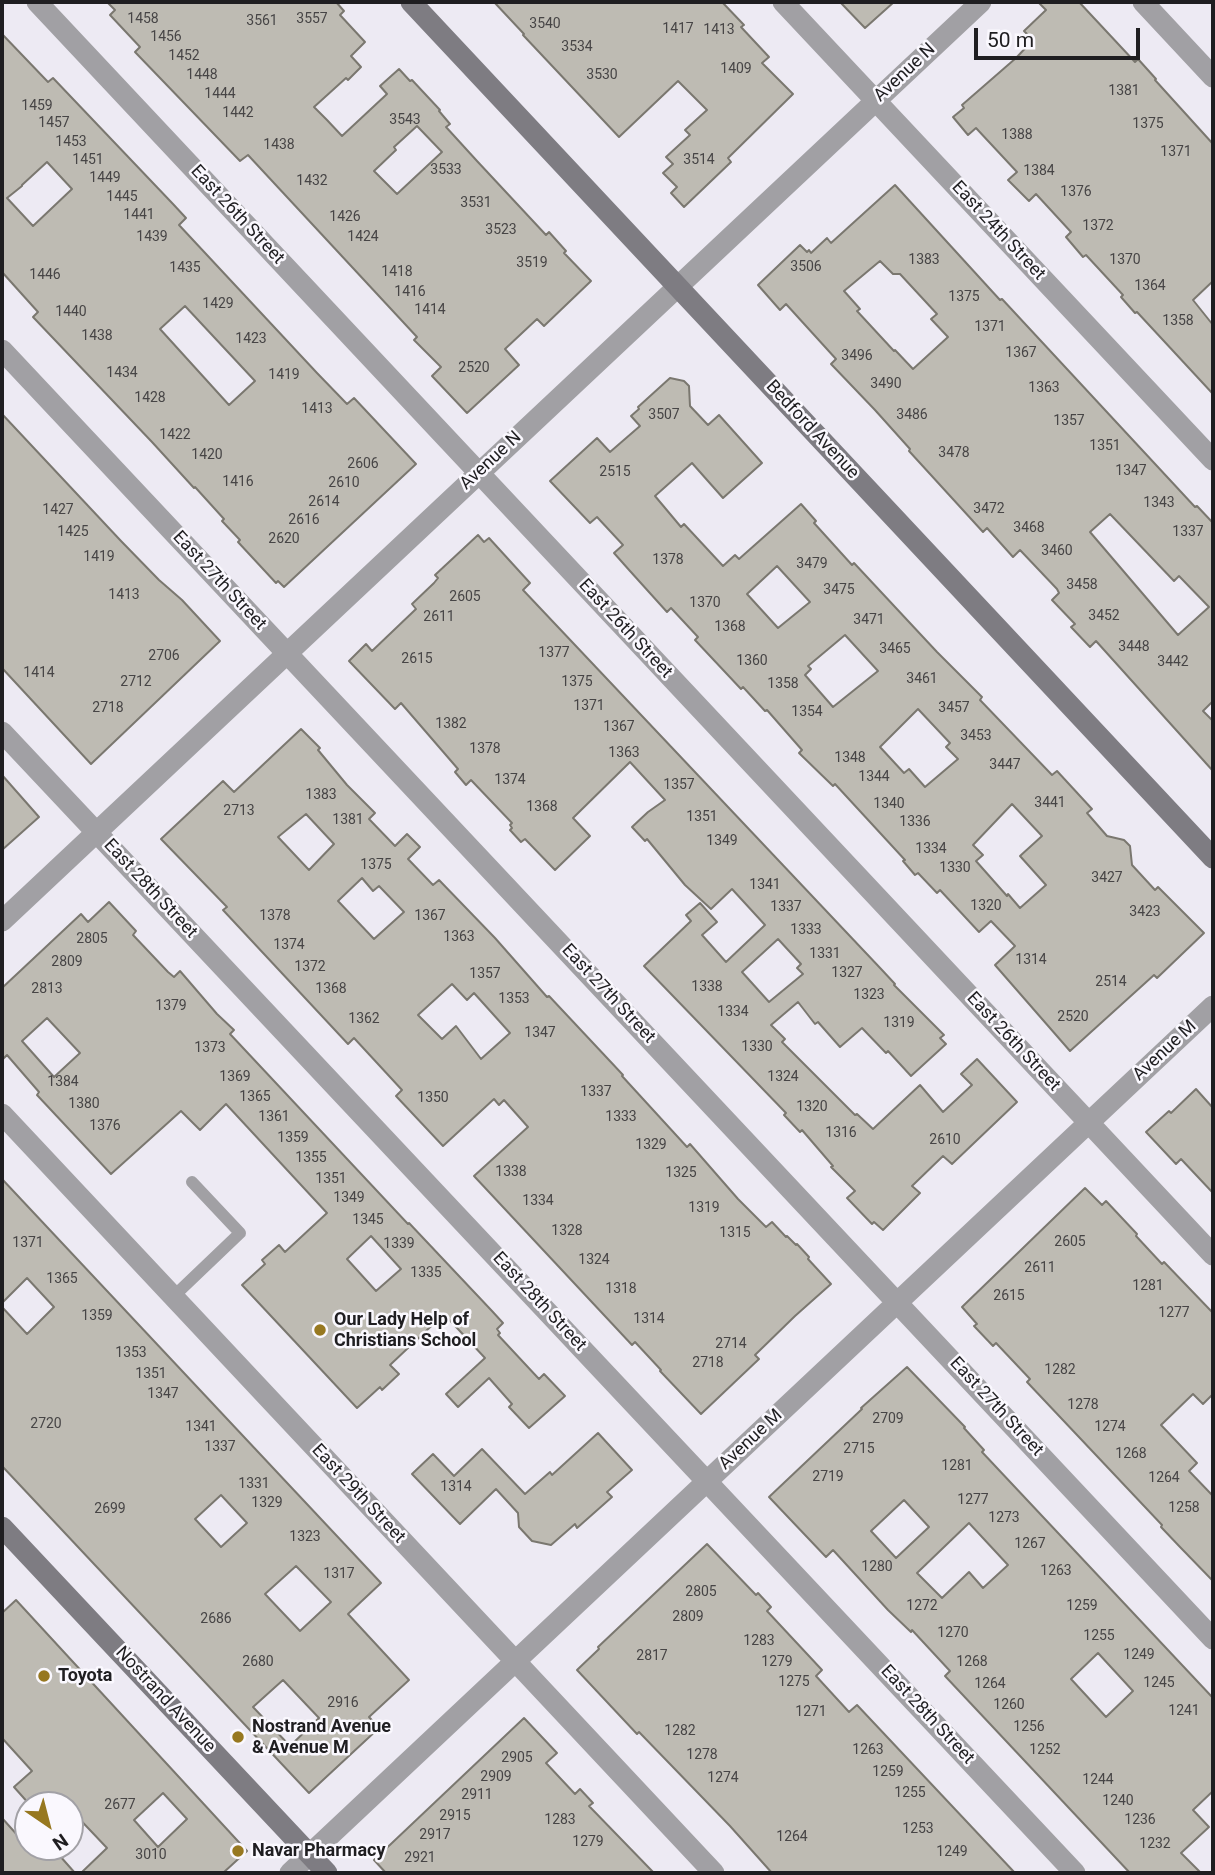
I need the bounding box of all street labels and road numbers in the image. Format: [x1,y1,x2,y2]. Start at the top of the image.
street label: Avenue N [870,39,940,107]
street label: East 26th Street [186,161,288,269]
street label: East 24th Street [947,177,1049,285]
street label: Bedford Avenue [761,376,863,484]
street label: Avenue N [456,427,526,495]
street label: East 27th Street [168,527,270,635]
street label: East 26th Street [574,575,676,683]
street label: East 28th Street [99,835,201,943]
street label: East 27th Street [557,940,659,1048]
street label: East 26th Street [962,988,1064,1096]
street label: Avenue M [1129,1016,1201,1086]
street label: East 28th Street [488,1248,590,1356]
street label: East 27th Street [945,1353,1047,1461]
street label: Avenue M [715,1405,787,1475]
street label: East 29th Street [307,1440,409,1548]
street label: Nostrand Avenue [110,1642,220,1758]
street label: East 28th Street [876,1661,978,1769]

